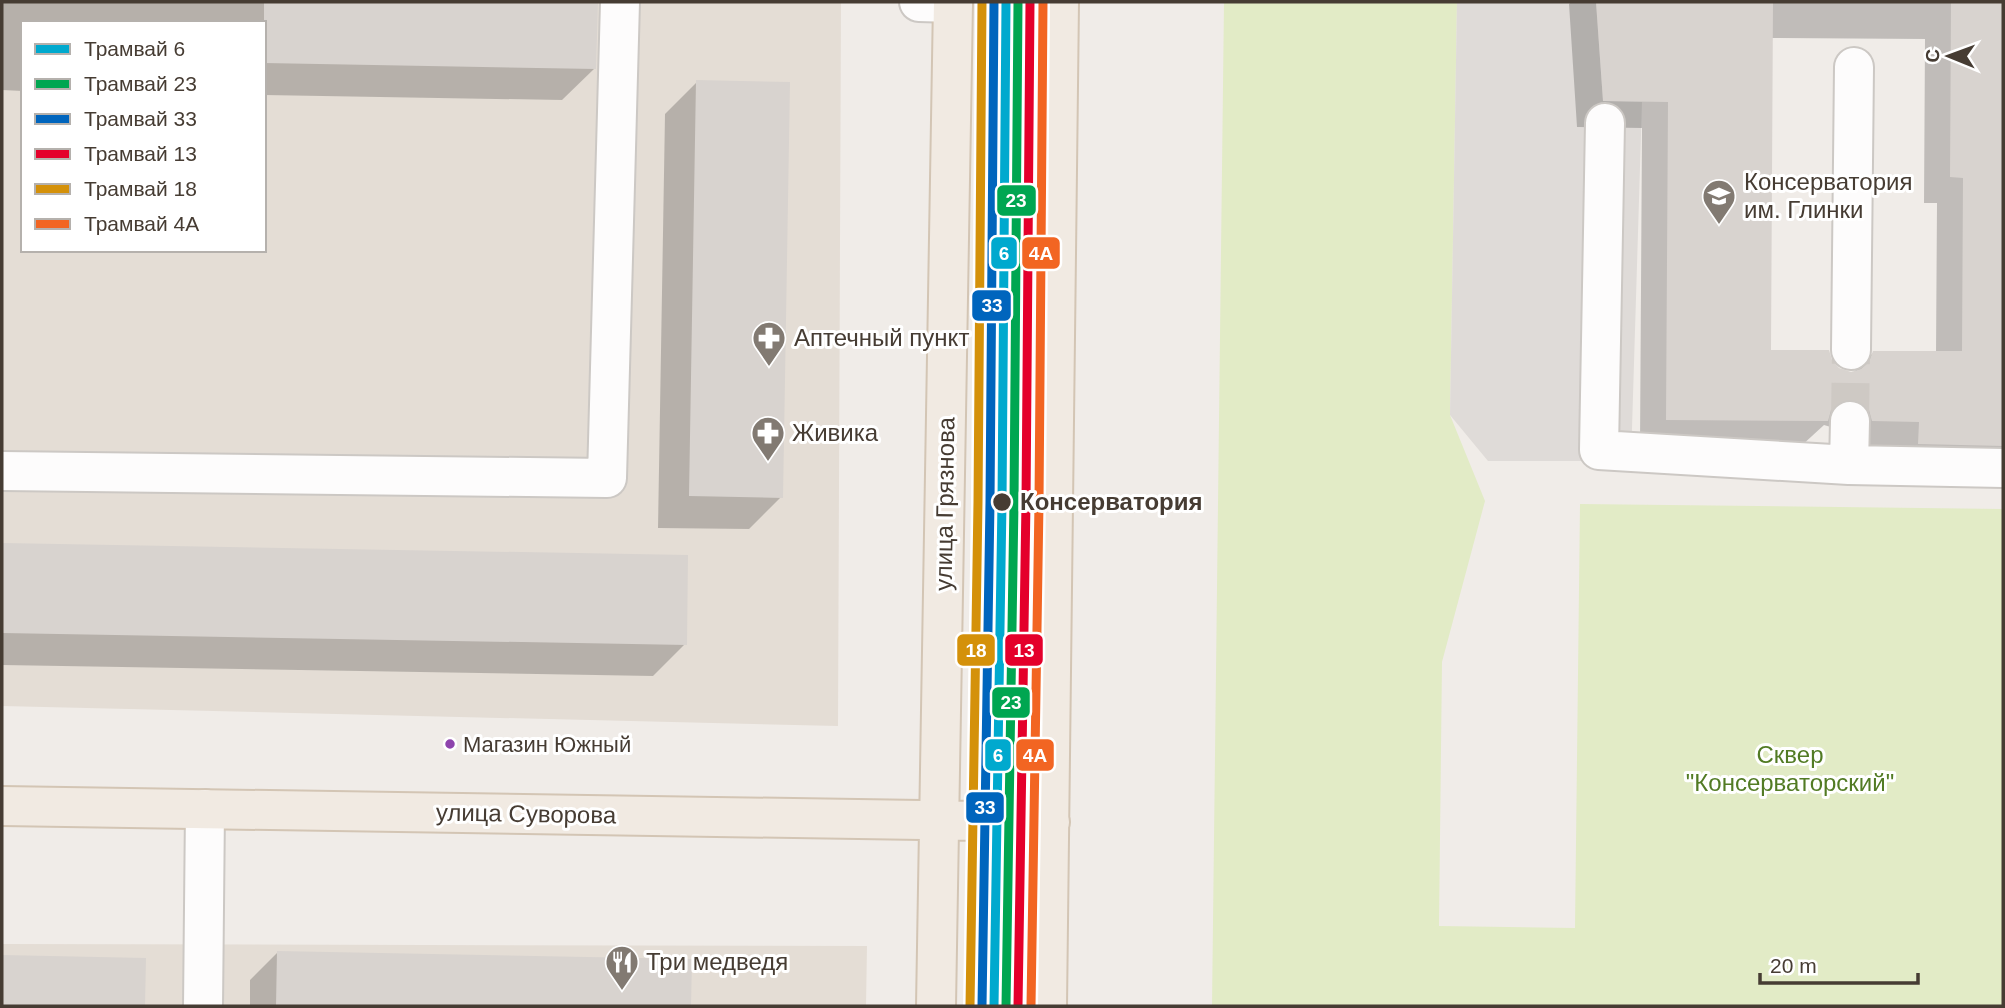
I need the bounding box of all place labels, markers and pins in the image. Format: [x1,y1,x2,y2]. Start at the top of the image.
place label: Консерватория им. Глинки [1744,168,1912,223]
school or university icon: Консерватория им. Глинки [1700,177,1738,226]
pharmacy icon: Аптечный пункт [750,319,788,368]
place label: Аптечный пункт [794,324,969,351]
pharmacy icon: Живика [749,414,787,463]
place label: Живика [792,419,879,446]
place label: Консерватория [1020,488,1202,515]
marker: Консерватория [991,491,1013,513]
place label: Магазин Южный [463,732,631,757]
marker: Магазин Южный [443,737,457,751]
restaurant icon: Три медведя [603,943,641,992]
place label: Три медведя [646,948,788,975]

